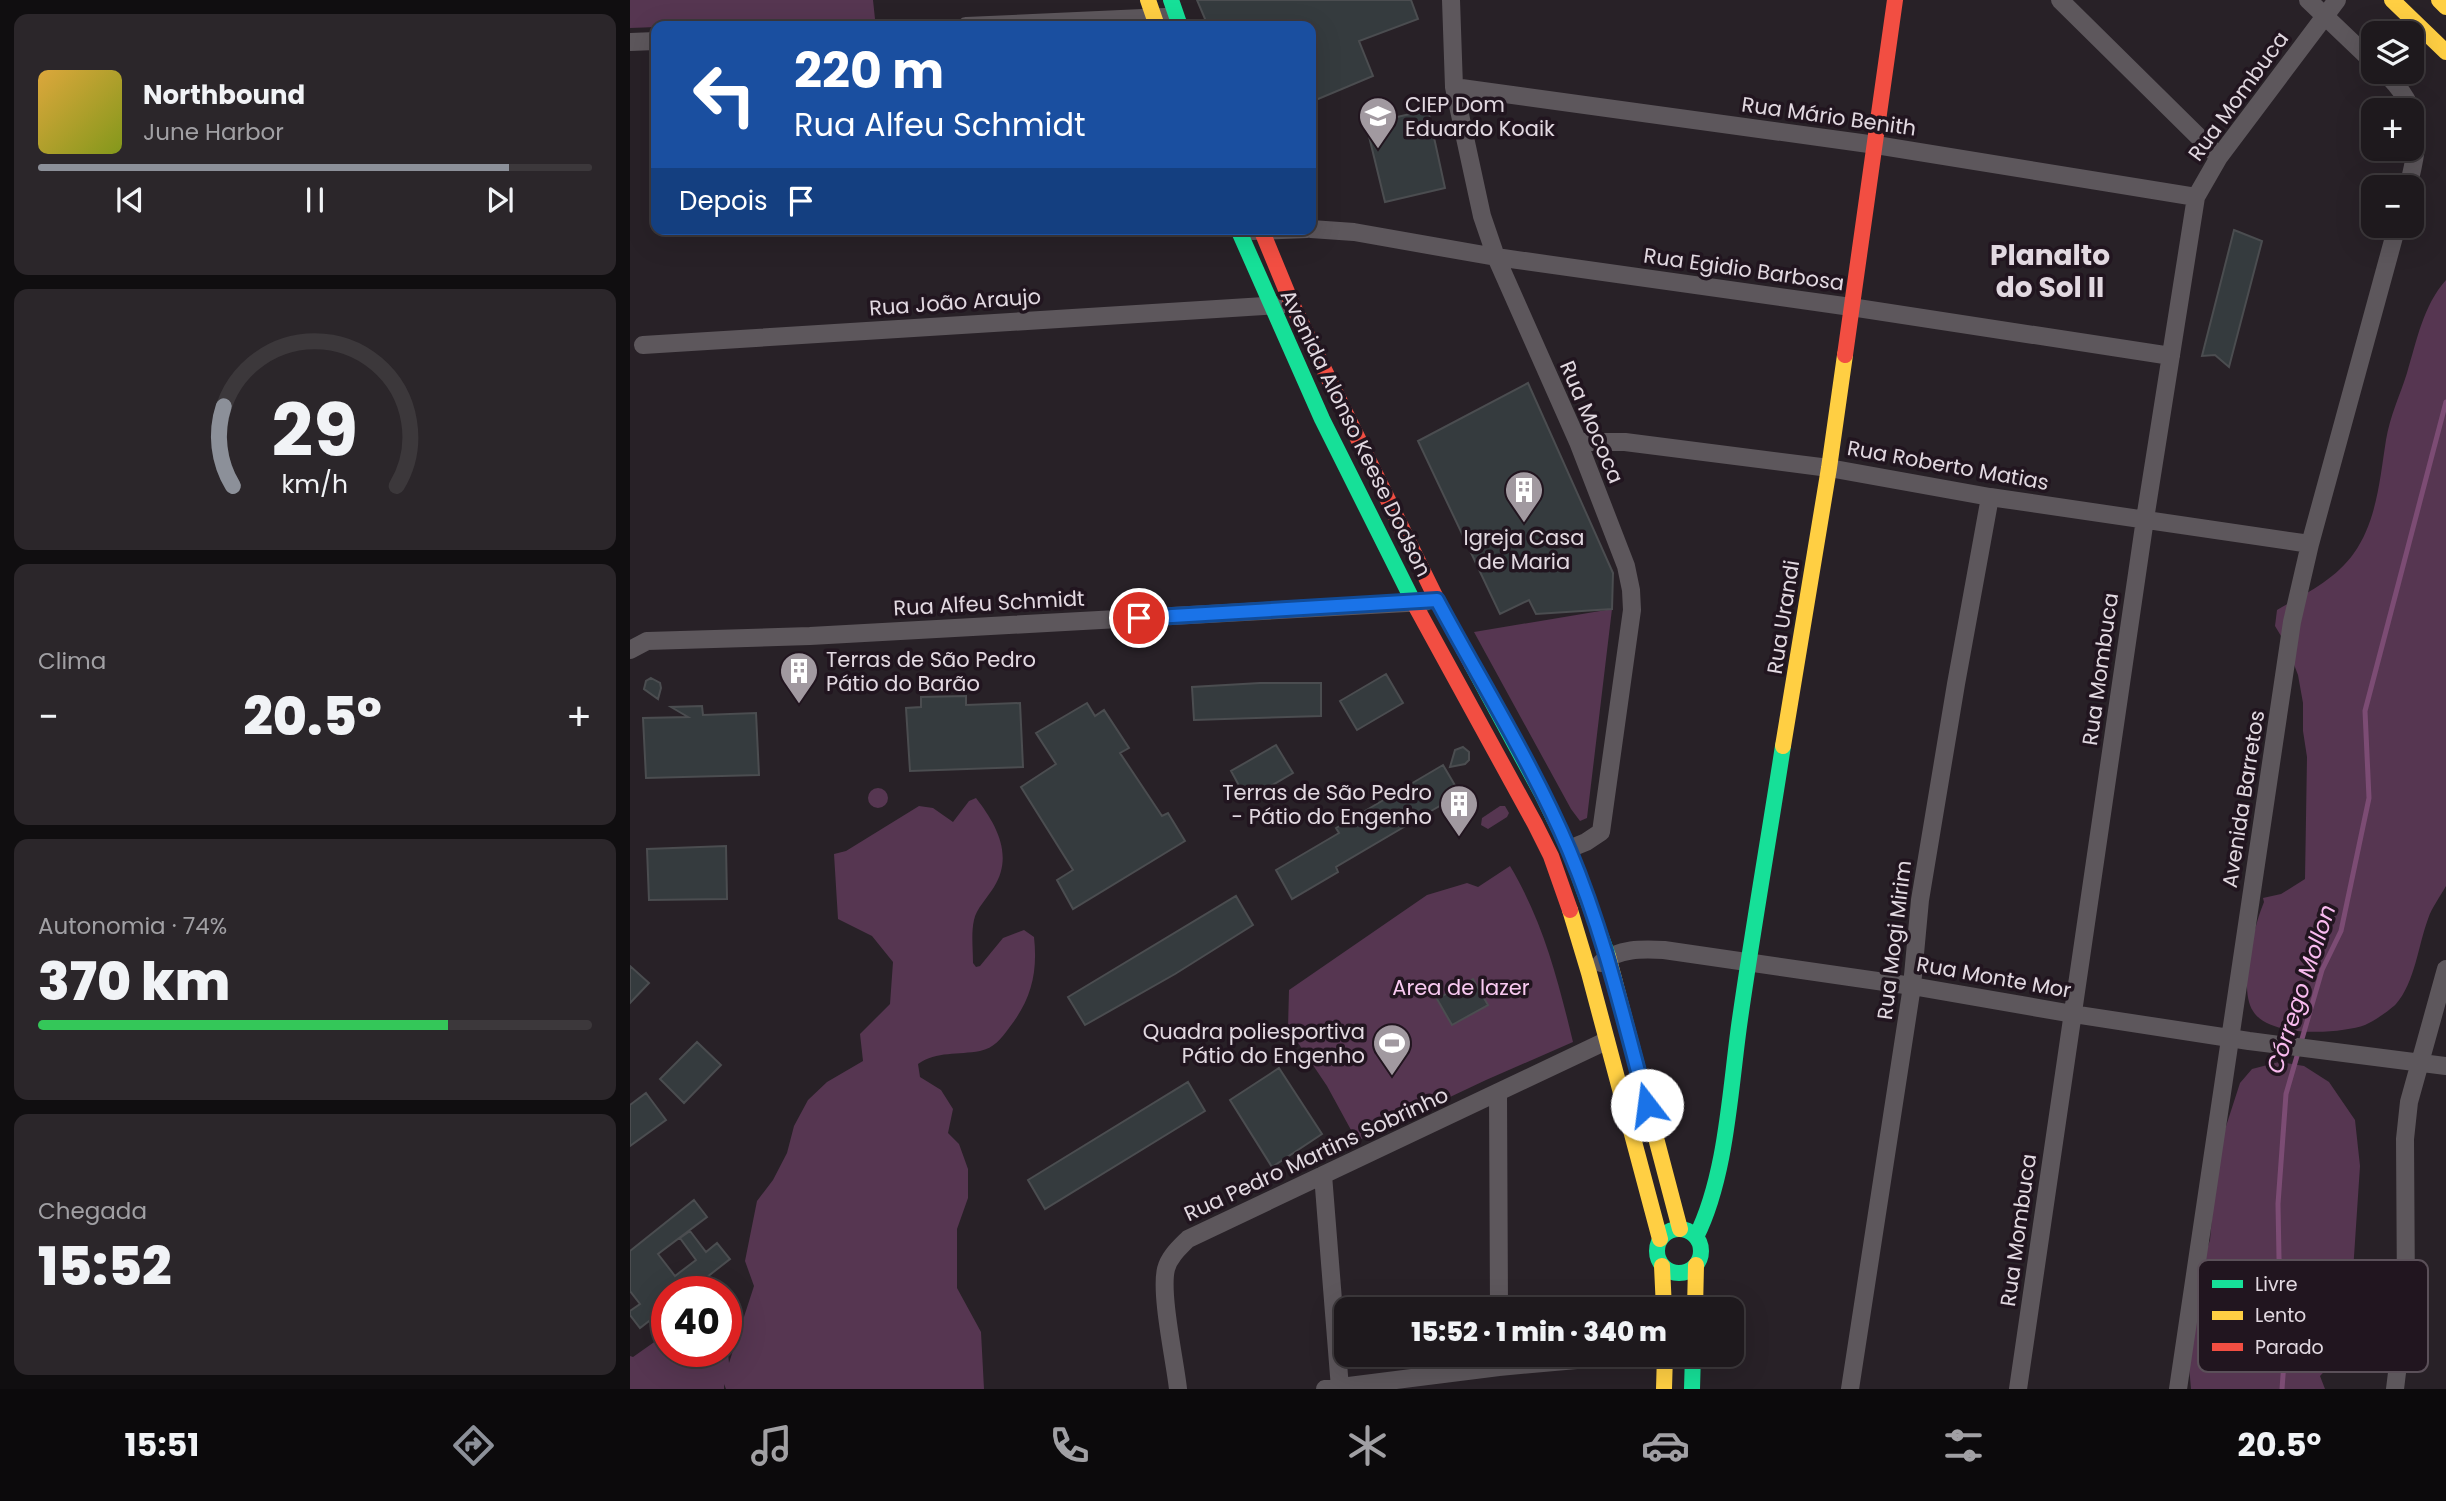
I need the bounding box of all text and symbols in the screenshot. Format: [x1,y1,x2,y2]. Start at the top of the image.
map controls [2361,21,2424,238]
button: layers [2361,21,2424,84]
street label: Rua Mombuca [2181,25,2295,167]
text: 220 m [794,37,944,105]
icon: left [679,49,770,140]
text: Northbound [143,77,305,113]
street label: Rua Mário Benith [1740,89,1918,143]
place label: CIEP Dom Eduardo Koaik [1405,90,1555,143]
school or university icon: CIEP Dom Eduardo Koaik [1357,95,1399,150]
button: + [2361,98,2424,161]
text: Rua Alfeu Schmidt [794,102,1086,147]
text: June Harbor [143,116,284,148]
button: − [2361,175,2424,238]
icon: previous [111,181,149,219]
icon: pause [296,181,334,219]
icon: next [481,181,519,219]
icon: arrive [782,182,820,220]
text: Depois [679,183,768,219]
district label: Planalto do Sol II [1990,236,2110,307]
street label: Rua Egidio Barbosa [1642,241,1846,297]
street label: Rua João Araujo [868,282,1042,322]
street label: Avenida Alonso Keese Dodson [1274,284,1438,582]
street label: Rua Mococa [1553,356,1631,488]
text: 29 [272,380,358,481]
street label: Rua Roberto Matias [1845,433,2051,497]
text: km/h [282,466,348,501]
building icon: Igreja Casa de Maria [1503,469,1545,524]
place label: Igreja Casa de Maria [1464,523,1584,576]
street label: Rua Urandi [1760,558,1806,676]
street label: Rua Alfeu Schmidt [893,584,1085,622]
pin [1109,588,1169,648]
street label: Rua Mombuca [2075,591,2125,747]
icon: arrive [1120,599,1158,637]
text: Clima [38,645,106,677]
place label: Terras de São Pedro Pátio do Barão [826,645,1036,698]
building icon: Terras de São Pedro Pátio do Barão [778,650,820,705]
text: 20.5° [243,680,382,753]
text: − [38,690,59,743]
text: + [566,690,592,743]
street label: Avenida Barretos [2215,708,2271,890]
place label: Terras de São Pedro - Pátio do Engenho [1222,778,1432,831]
building icon: Terras de São Pedro - Pátio do Engenho [1438,783,1480,838]
street label: Rua Mogi Mirim [1870,859,1918,1021]
water label: Córrego Mollon [2259,900,2343,1078]
text: Autonomia · 74% [38,910,227,942]
text: 370 km [38,945,230,1018]
street label: Rua Monte Mor [1914,949,2074,1005]
park label: Area de lazer [1392,973,1530,1002]
place label: Quadra poliesportiva Pátio do Engenho [1143,1017,1365,1070]
sports icon: Quadra poliesportiva Pátio do Engenho [1371,1022,1413,1077]
position arrow [1610,1068,1684,1142]
street label: Rua Pedro Martins Sobrinho [1179,1080,1453,1228]
street label: Rua Mombuca [1993,1152,2043,1308]
text: Chegada [38,1195,147,1227]
text: 15:52 [38,1230,172,1303]
legend [2198,1260,2428,1372]
text: Livre [2255,1271,2297,1298]
speed limit sign: 40 [651,1276,742,1367]
text: Lento [2255,1302,2306,1329]
text: 15:52 · 1 min · 340 m [1411,1314,1667,1350]
text: Parado [2255,1334,2324,1361]
icon: directions [449,1421,498,1470]
icon: music [747,1421,796,1470]
icon: phone [1045,1421,1094,1470]
icon: climate [1343,1421,1392,1470]
icon: car [1641,1421,1690,1470]
icon: filters [1939,1421,1988,1470]
text: 15:51 [125,1422,199,1467]
text: 20.5° [2238,1422,2321,1467]

